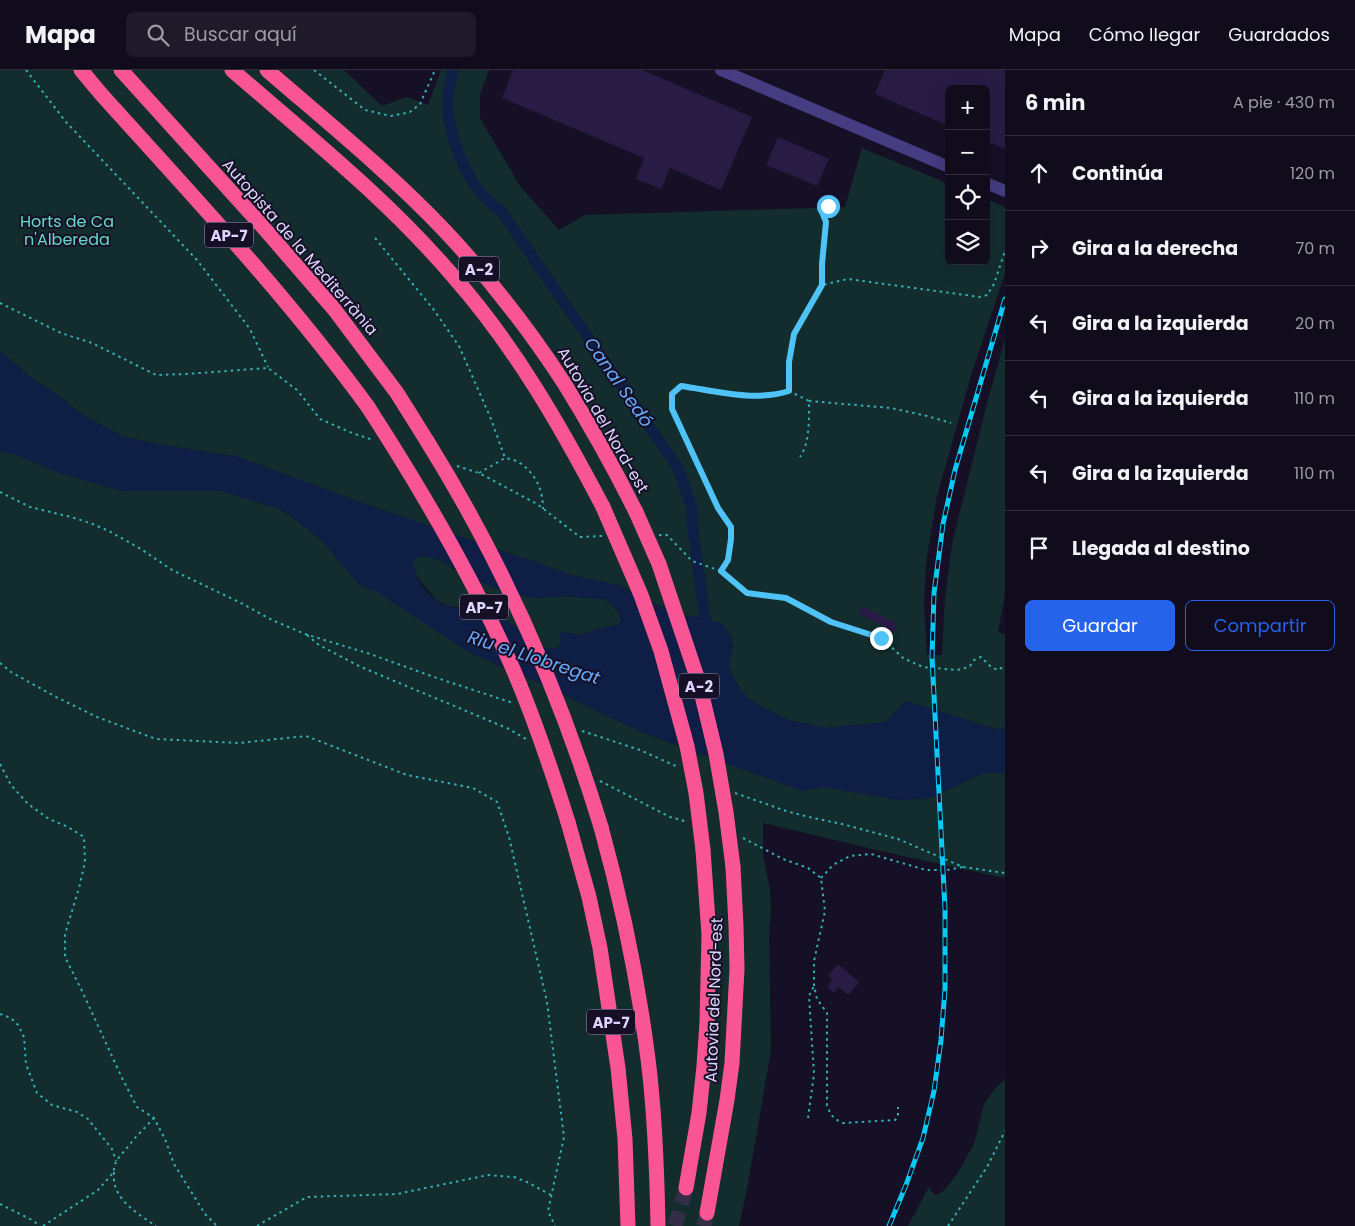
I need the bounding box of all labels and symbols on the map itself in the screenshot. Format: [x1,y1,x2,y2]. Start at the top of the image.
street label: Autopista de la Mediterrània [217,154,383,340]
route start [817,195,840,218]
park label: Horts de Ca n'Albereda [20,210,114,251]
road number: AP-7 [205,222,253,248]
road number: A-2 [459,256,499,282]
water label: Canal Sedó [579,332,659,432]
street label: Autovia del Nord-est [552,343,654,497]
road number: AP-7 [460,594,508,620]
water label: Riu el Llobregat [465,624,604,690]
route end [870,627,893,650]
road number: A-2 [679,674,719,698]
street label: Autovia del Nord-est [700,917,728,1083]
road number: AP-7 [587,1010,635,1034]

